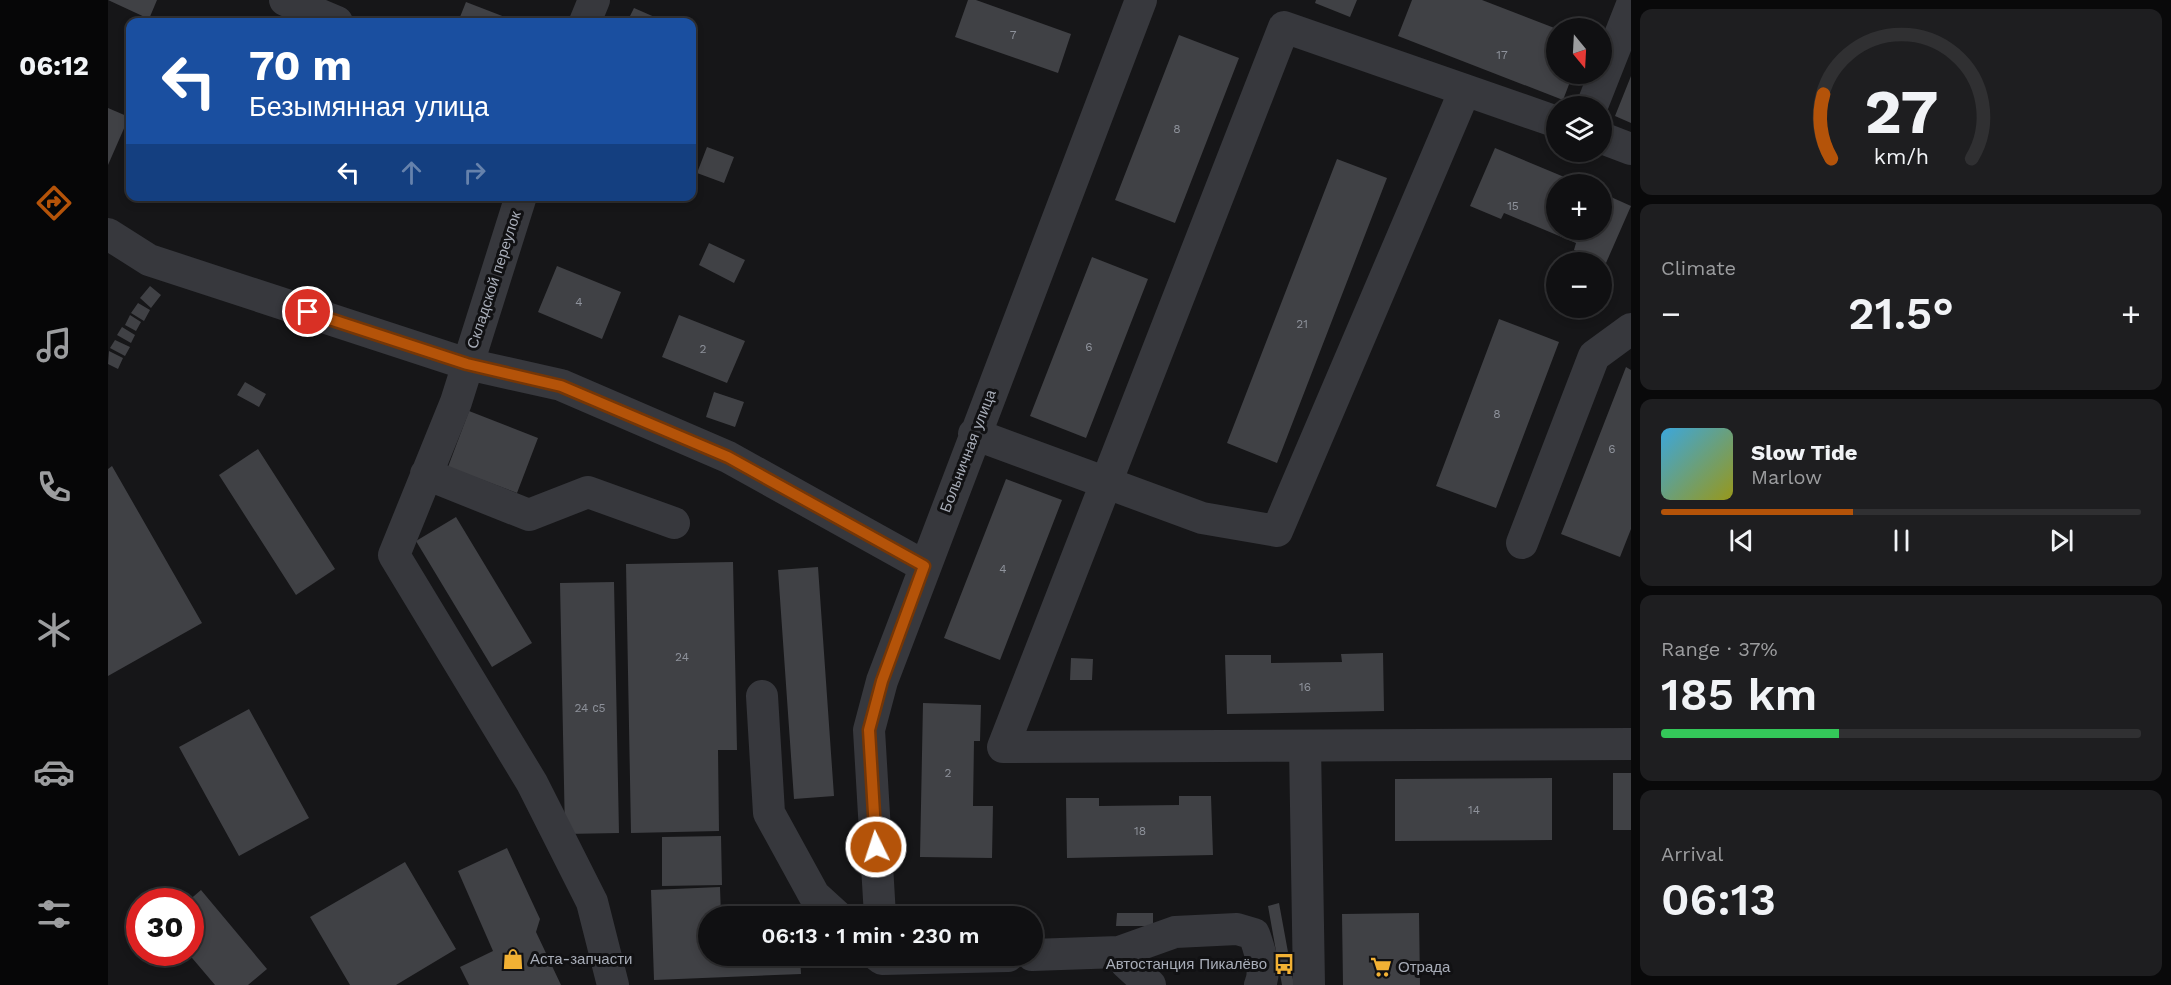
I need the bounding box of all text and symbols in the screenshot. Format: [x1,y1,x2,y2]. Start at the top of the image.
north arrow [1546,18,1612,84]
map controls [1546,18,1612,318]
house number: 7 [1010,28,1017,42]
text: 70 m [249,41,352,90]
icon: left [150,42,228,120]
house number: 17 [1496,48,1508,62]
text: 06:12 [19,50,89,82]
text: 27 [1864,75,1938,148]
text: Безымянная улица [249,91,489,123]
button: layers [1546,96,1612,162]
house number: 8 [1173,122,1181,136]
text: km/h [1873,144,1929,169]
icon: left [332,156,365,189]
icon: ahead [395,156,428,189]
icon: right [458,156,491,189]
button: + [1546,174,1612,240]
icon: directions [33,182,75,224]
house number: 15 [1507,199,1519,213]
street label: Складской переулок [463,209,525,351]
button: − [1546,252,1612,318]
text: Climate [1661,256,1736,280]
pin [282,286,333,337]
text: 21.5° [1848,287,1954,340]
text: − [1661,294,1681,333]
text: + [2121,294,2141,333]
icon: arrive [291,295,324,328]
house number: 4 [575,295,583,309]
house number: 21 [1296,317,1308,331]
icon: music [33,324,75,366]
house number: 6 [1085,340,1093,354]
house number: 2 [700,342,707,356]
street label: Больничная улица [936,386,1000,515]
house number: 8 [1493,407,1501,421]
text: Slow Tide [1751,440,1858,465]
house number: 6 [1608,442,1616,456]
text: Marlow [1751,465,1822,489]
icon: phone [33,466,75,508]
icon: previous [1725,524,1758,557]
icon: pause [1885,524,1918,557]
icon: next [2045,524,2078,557]
house number: 4 [999,562,1007,576]
icon: climate [33,609,75,651]
text: Range · 37% [1661,637,1778,661]
house number: 24 [675,650,689,664]
text: 185 km [1661,668,1817,721]
house number: 16 [1299,680,1311,694]
house number: 24 с5 [574,701,606,715]
icon: car [33,751,75,793]
house number: 2 [945,766,952,780]
house number: 14 [1468,803,1480,817]
position arrow [844,815,908,879]
house number: 18 [1134,824,1146,838]
text: Arrival [1661,842,1723,866]
text: 06:13 [1661,873,1776,926]
speed limit sign: 30 [126,888,204,966]
icon: filters [33,893,75,935]
text: 06:13 · 1 min · 230 m [761,923,980,948]
shop icon: Аста-запчасти [501,947,525,971]
place label: Аста-запчасти [530,950,632,968]
bus stop icon: Автостанция Пикалёво [1272,952,1296,976]
place label: Автостанция Пикалёво [1106,955,1267,973]
supermarket icon: Отрада [1369,955,1393,979]
place label: Отрада [1398,958,1451,976]

